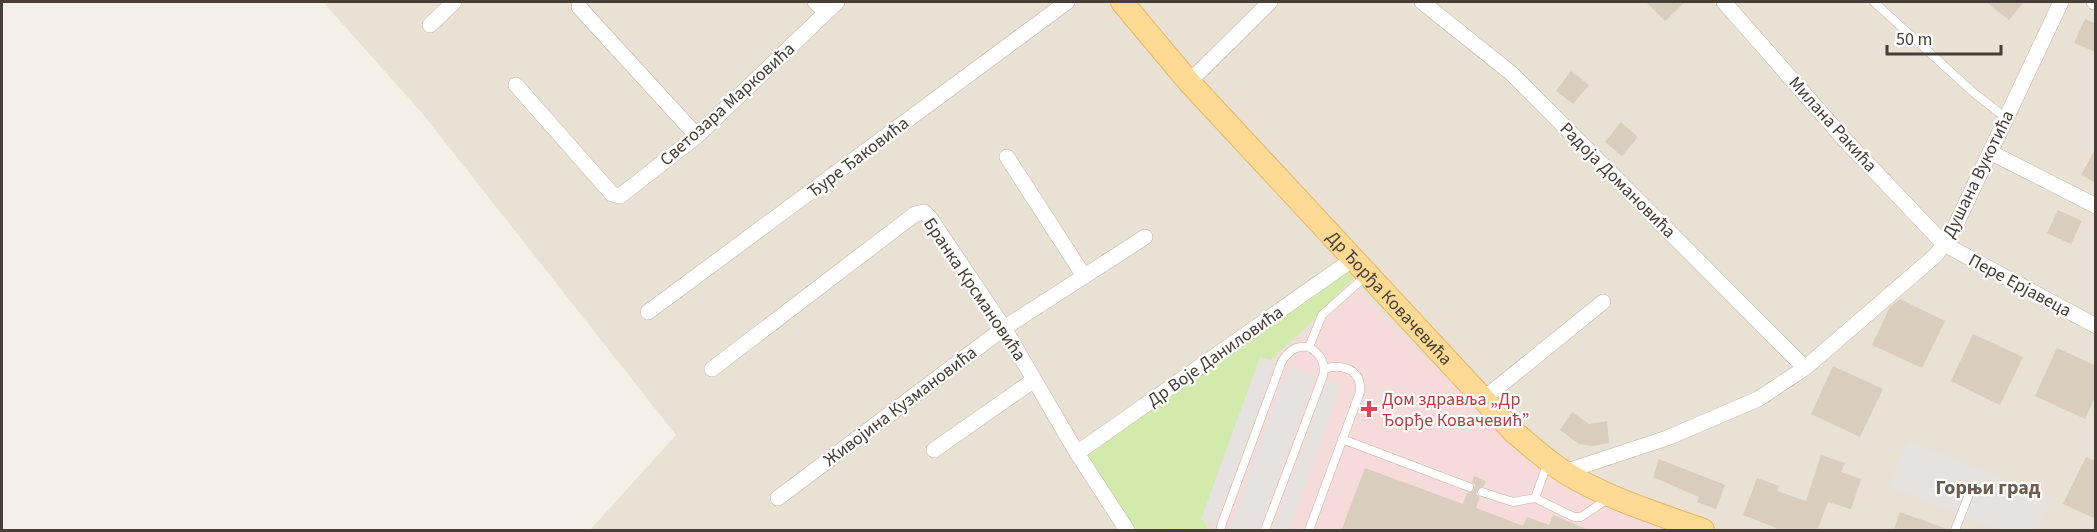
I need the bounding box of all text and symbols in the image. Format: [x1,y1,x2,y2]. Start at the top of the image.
scale bar [1887,18,2001,56]
text: 50 m [1896,27,1932,52]
street label: Светозара Марковића [654,37,800,172]
street label: Милана Ракића [1783,71,1882,178]
street label: Душана Вукотића [1937,106,2020,242]
street label: Ђуре Ђаковића [802,111,914,204]
street label: Радоја Домановића [1554,117,1681,244]
street label: Бранка Крсмановића [917,213,1032,366]
street label: Др Ђорђа Ковачевића [1320,226,1458,371]
street label: Пере Ерјавеца [1964,248,2076,323]
street label: Др Воје Даниловића [1142,300,1288,413]
street label: Живојина Кузмановића [818,340,982,472]
place label: Дом здравља „Др Ђорђе Ковачевић” [1382,387,1529,433]
marker: Дом здравља „Др Ђорђе Ковачевић” [1360,400,1378,418]
district label: Горњи град [1936,474,2041,502]

